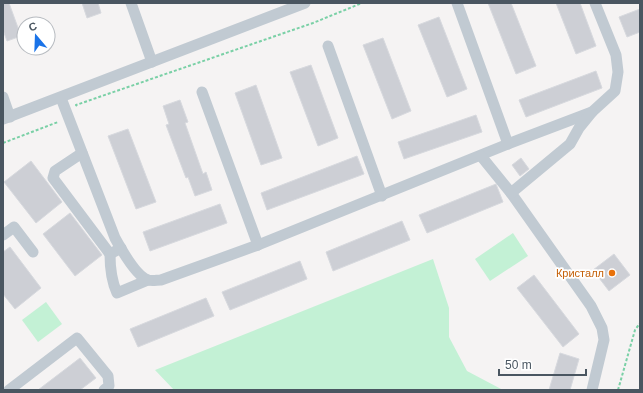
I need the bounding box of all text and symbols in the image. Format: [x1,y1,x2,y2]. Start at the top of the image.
north arrow [16,16,56,56]
text: С [27,20,39,34]
place label: Кристалл [556,267,604,279]
marker: Кристалл [607,268,617,278]
scale bar [499,351,586,377]
text: 50 m [505,358,532,372]

